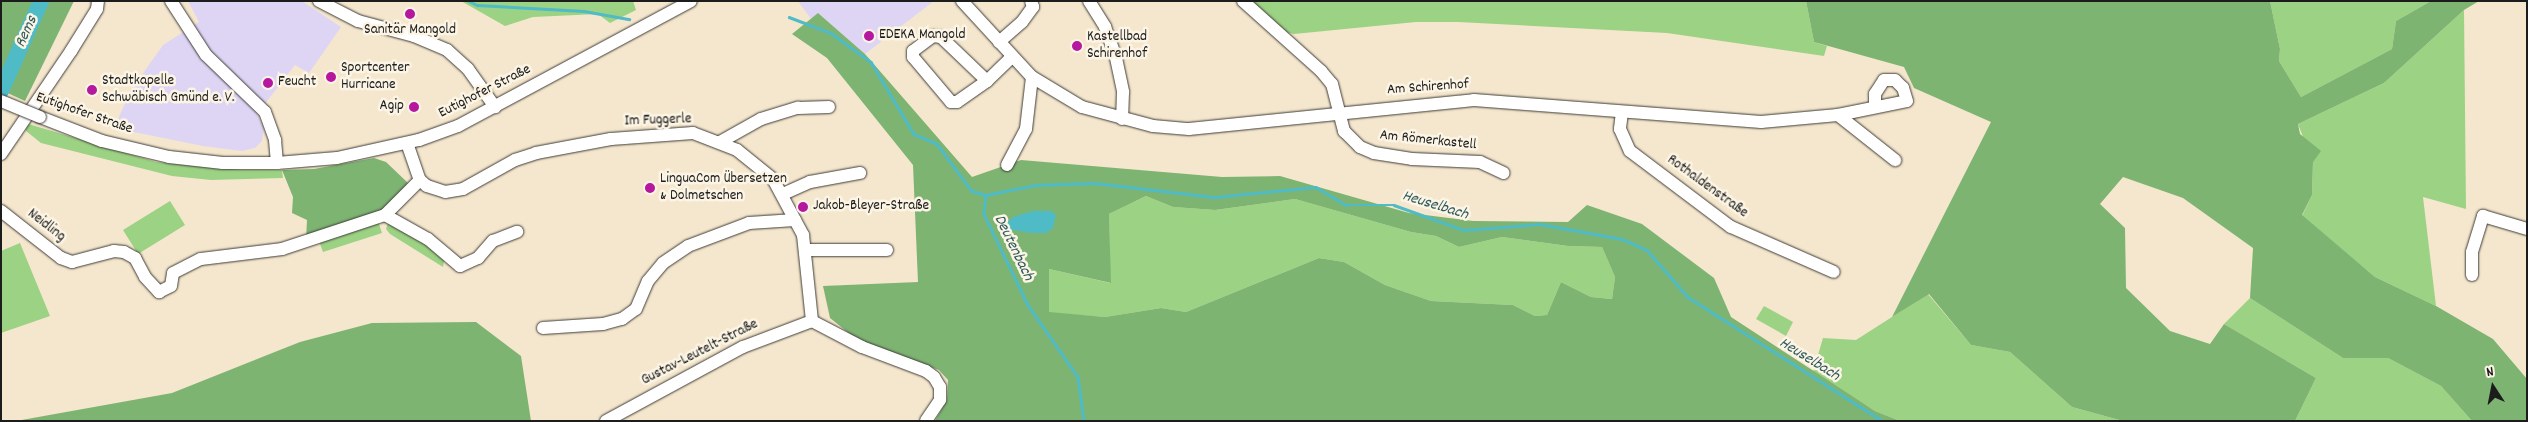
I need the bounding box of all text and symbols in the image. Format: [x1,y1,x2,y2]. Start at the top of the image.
marker: Sanitär Mangold [404,8,416,20]
water label: Rems [12,13,42,51]
place label: Sanitär Mangold [364,22,456,40]
place label: EDEKA Mangold [879,27,966,45]
place label: Kastellbad Schirenhof [1087,28,1147,63]
marker: EDEKA Mangold [863,30,875,42]
marker: Kastellbad Schirenhof [1071,40,1083,52]
place label: Sportcenter Hurricane [341,59,410,94]
street label: Eutighofer Straße [436,61,534,123]
marker: Sportcenter Hurricane [325,71,337,83]
place label: Stadtkapelle Schwäbisch Gmünd e. V. [102,72,235,107]
place label: Feucht [278,74,316,92]
street label: Am Schirenhof [1386,76,1470,100]
marker: Feucht [262,77,274,89]
marker: Stadtkapelle Schwäbisch Gmünd e. V. [86,84,98,96]
street label: Eutighofer Straße [33,89,135,139]
place label: Agip [380,98,404,116]
marker: Agip [408,101,420,113]
street label: Im Fuggerle [624,111,692,131]
street label: Am Römerkastell [1379,127,1477,155]
street label: Rothaldenstraße [1663,152,1751,222]
place label: LinguaCom Übersetzen & Dolmetschen [660,170,787,205]
marker: LinguaCom Übersetzen & Dolmetschen [644,182,656,194]
water label: Heuselbach [1400,187,1470,225]
place label: Jakob-Bleyer-Straße [813,198,929,216]
marker: Jakob-Bleyer-Straße [797,201,809,213]
street label: Neidling [23,205,69,247]
water label: Deutenbach [989,212,1037,284]
street label: Gustav-Leutelt-Straße [639,316,761,390]
water label: Heuselbach [1775,334,1843,386]
north arrow [2468,362,2518,412]
text: N [2485,362,2495,383]

